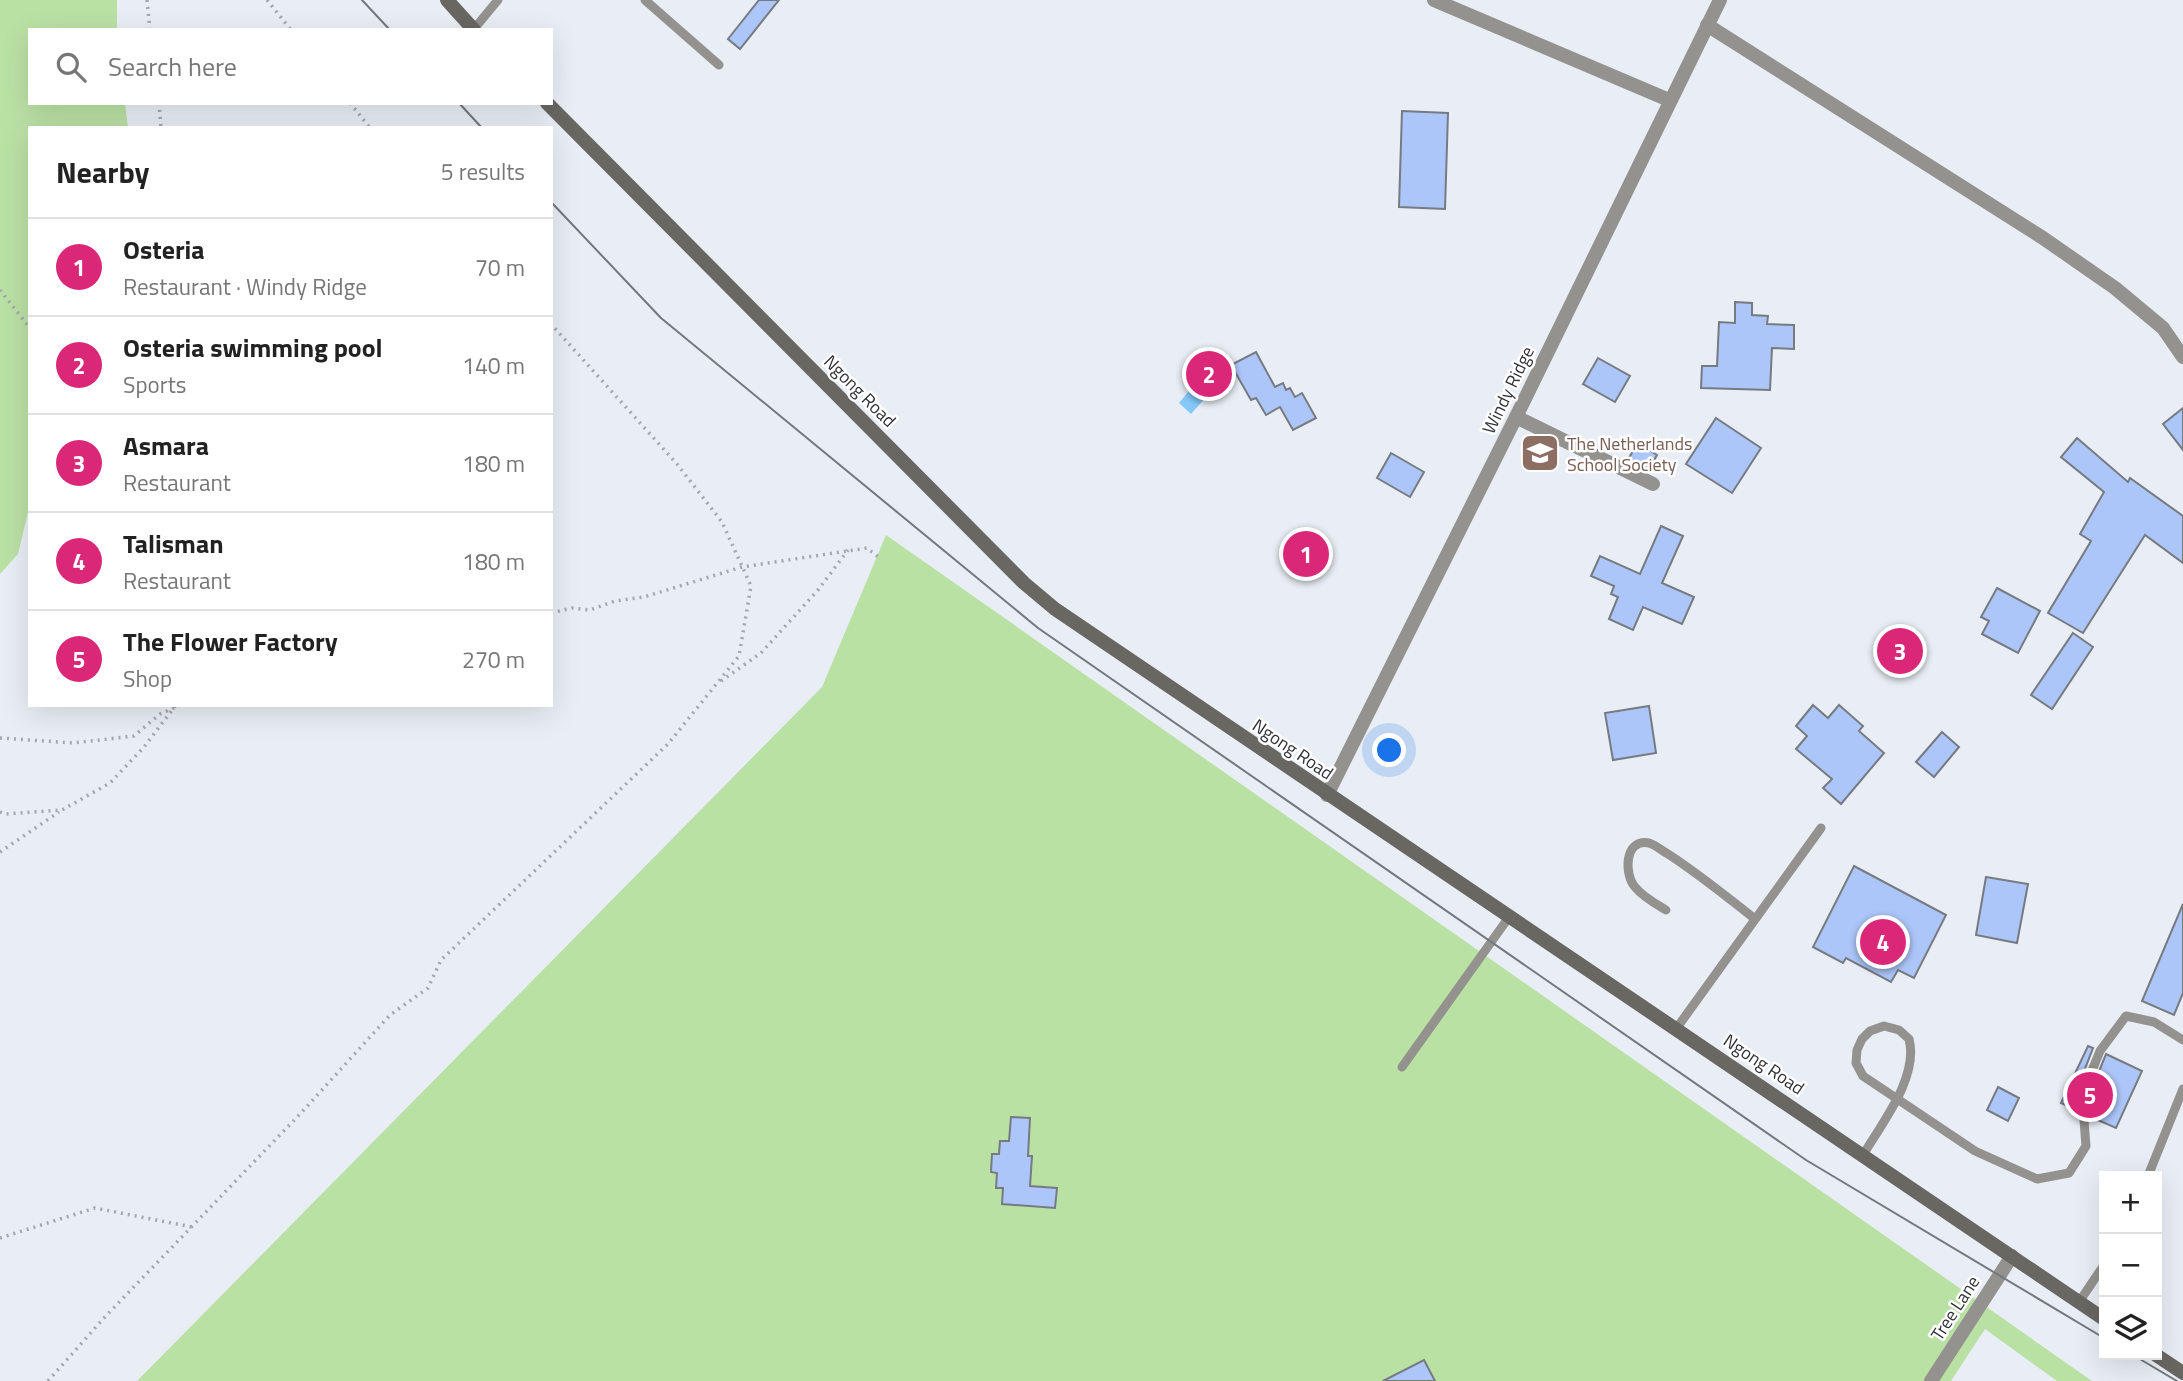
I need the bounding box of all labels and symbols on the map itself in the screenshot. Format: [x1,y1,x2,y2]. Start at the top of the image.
street label: Windy Ridge [1475,342,1541,438]
pin: 2 [1186,348,1232,400]
street label: Ngong Road [818,349,902,433]
place label: The Netherlands School Society [1567,430,1692,478]
school or university icon: The Netherlands School Society [1519,432,1561,474]
pin: 1 [1283,528,1329,580]
pin: 3 [1877,625,1923,677]
street label: Ngong Road [1247,712,1339,786]
your location [1372,733,1406,767]
pin: 4 [1860,916,1906,968]
street label: Ngong Road [1718,1027,1810,1101]
pin: 5 [2067,1069,2113,1121]
street label: Tree Lane [1924,1270,1986,1346]

